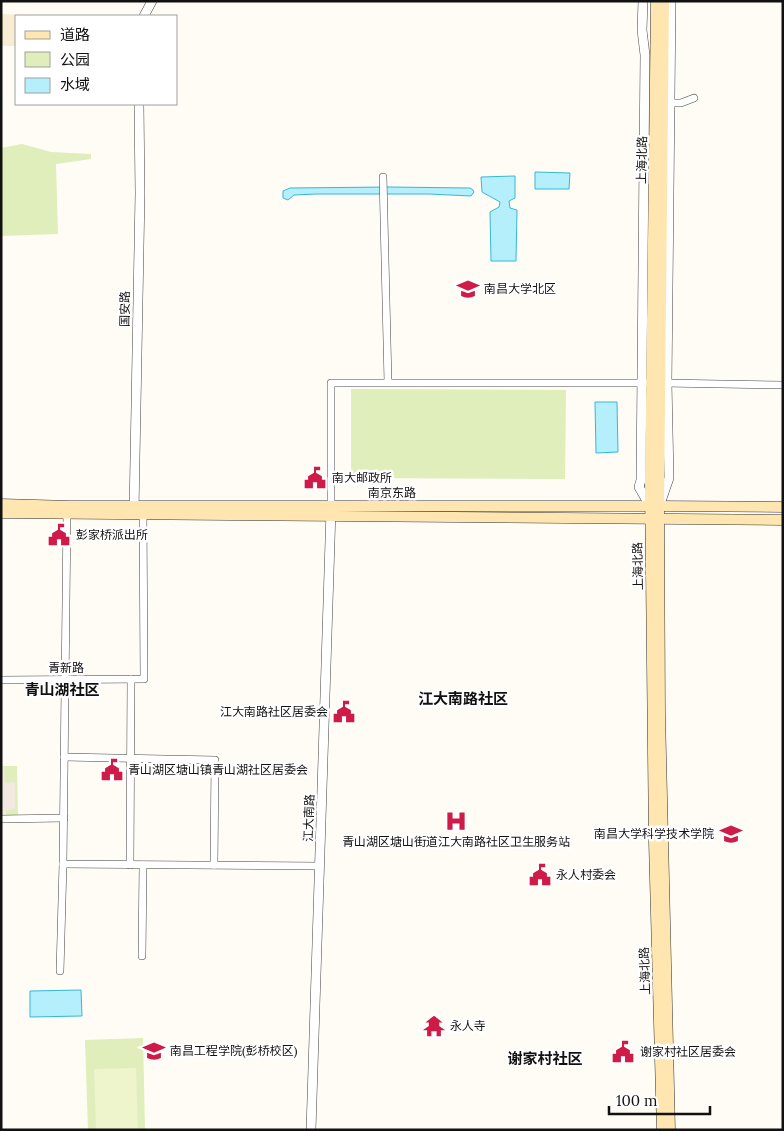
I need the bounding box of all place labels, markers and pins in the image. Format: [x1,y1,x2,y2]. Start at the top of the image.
school or university icon: 南昌大学北区 [455,276,481,302]
place label: 南昌大学北区 [484,281,556,296]
public building icon: 南大邮政所 [302,465,328,491]
place label: 南大邮政所 [332,470,392,485]
public building icon: 彭家桥派出所 [46,522,72,548]
place label: 彭家桥派出所 [76,527,148,542]
public building icon: 江大南路社区居委会 [331,699,357,725]
place label: 江大南路社区居委会 [220,704,328,719]
public building icon: 青山湖区塘山镇青山湖社区居委会 [99,757,125,783]
place label: 青山湖区塘山镇青山湖社区居委会 [128,762,308,777]
hospital icon: 青山湖区塘山街道江大南路社区卫生服务站 [443,808,469,834]
school or university icon: 南昌大学科学技术学院 [718,821,744,847]
place label: 南昌大学科学技术学院 [594,826,714,841]
place label: 青山湖区塘山街道江大南路社区卫生服务站 [342,834,570,849]
public building icon: 永人村委会 [527,862,553,888]
place label: 永人村委会 [556,867,616,882]
temple icon: 永人寺 [421,1013,447,1039]
place label: 永人寺 [450,1018,486,1033]
school or university icon: 南昌工程学院(彭桥校区) [141,1038,167,1064]
public building icon: 谢家村社区居委会 [610,1039,636,1065]
place label: 南昌工程学院(彭桥校区) [170,1043,298,1059]
place label: 谢家村社区居委会 [640,1044,736,1059]

